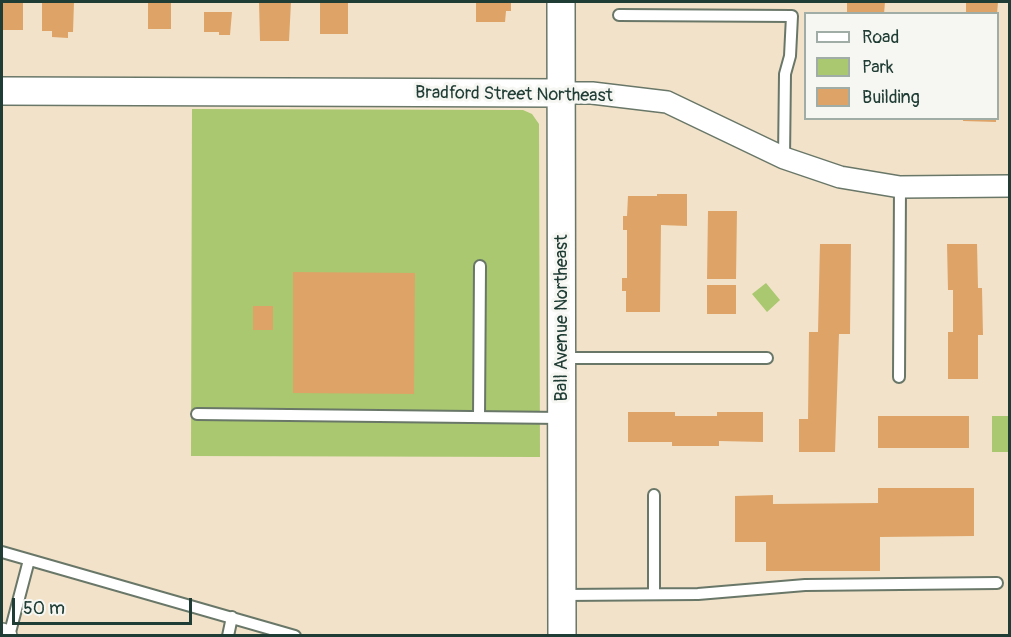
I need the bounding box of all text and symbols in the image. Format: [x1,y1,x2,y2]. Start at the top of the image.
legend [804,12,999,120]
text: Road [862,26,899,49]
text: Park [862,56,894,79]
street label: Bradford Street Northeast [415,82,613,108]
text: Building [862,86,920,109]
street label: Ball Avenue Northeast [551,235,573,401]
scale bar [15,586,195,624]
text: 50 m [23,597,65,620]

